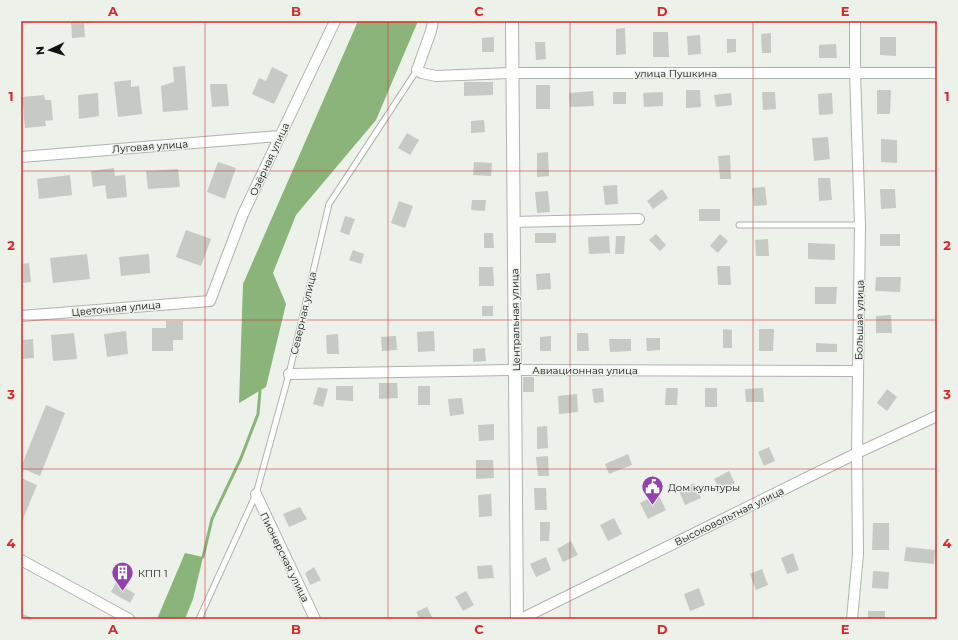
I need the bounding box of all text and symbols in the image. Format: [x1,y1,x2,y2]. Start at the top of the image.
text: A [107,3,119,19]
text: B [291,3,301,19]
text: C [474,3,484,19]
text: D [657,3,668,19]
text: E [841,3,850,19]
north arrow [30,30,70,70]
text: N [33,46,47,56]
street label: улица Пушкина [634,67,717,80]
text: 1 [8,88,14,104]
text: 1 [944,88,950,104]
street label: Озёрная улица [247,120,292,198]
street label: Луговая улица [112,137,188,156]
text: 2 [7,237,15,253]
text: 2 [943,237,951,253]
street label: Центральная улица [508,268,523,372]
street label: Северная улица [288,270,319,356]
street label: Большая улица [852,280,867,360]
street label: Цветочная улица [71,298,161,319]
street label: Авиационная улица [532,364,638,377]
text: 3 [6,386,15,402]
text: 3 [942,386,951,402]
public building icon: Дом культуры [640,474,666,507]
place label: Дом культуры [668,481,740,494]
street label: Высоковольтная улица [672,484,786,549]
street label: Пионерская улица [257,510,312,604]
text: 4 [7,535,16,551]
text: 4 [943,535,952,551]
building icon: КПП 1 [110,560,136,593]
place label: КПП 1 [138,567,168,580]
text: A [107,621,119,637]
text: B [291,621,301,637]
text: C [474,621,484,637]
text: D [657,621,668,637]
text: E [841,621,850,637]

